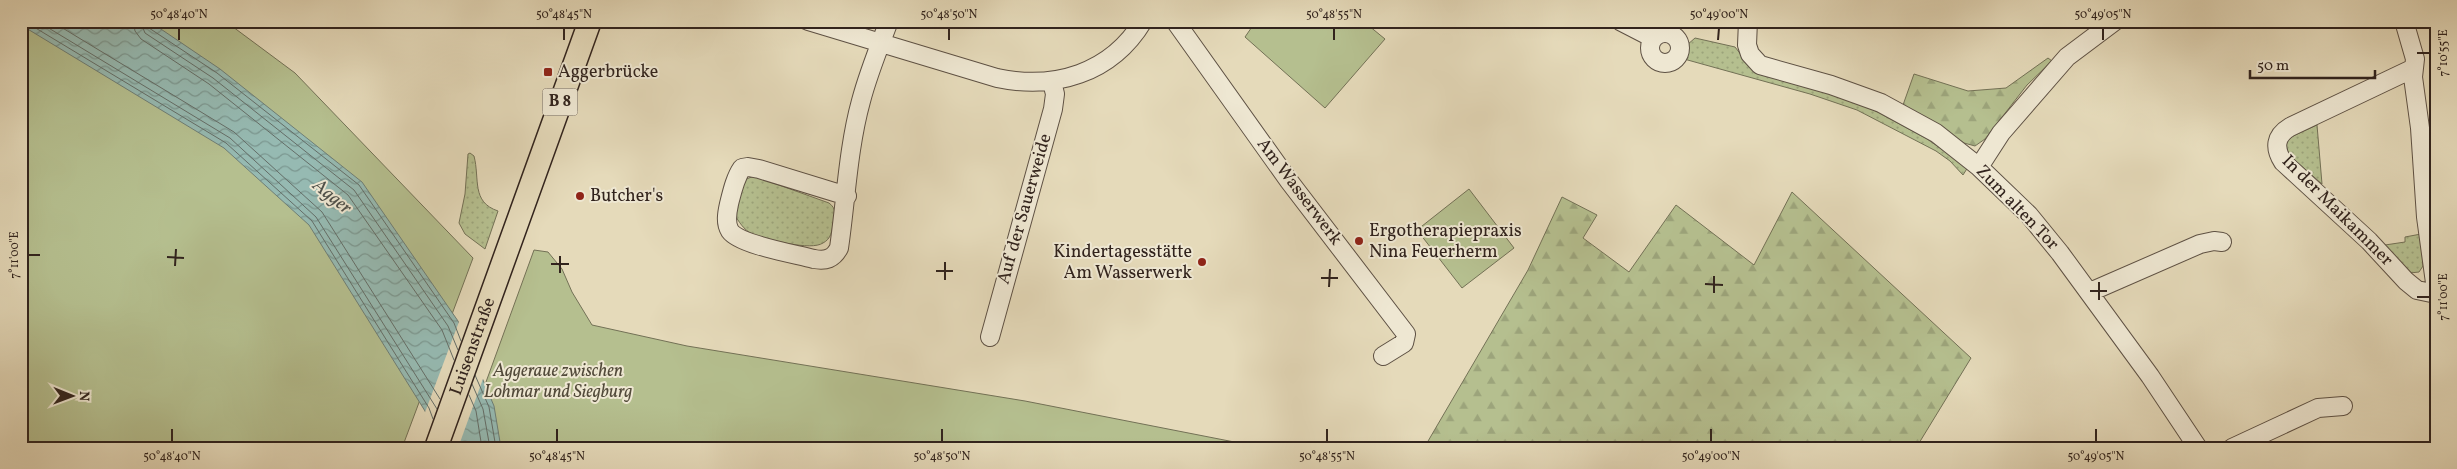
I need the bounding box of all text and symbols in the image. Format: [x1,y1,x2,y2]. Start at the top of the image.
text: 50°48'40"N [150,7,208,23]
text: 50°48'45"N [536,7,592,23]
text: 50°48'50"N [921,7,978,23]
text: 50°48'55"N [1306,7,1362,23]
text: 50°49'00"N [1690,7,1748,23]
text: 50°49'05"N [2075,7,2132,23]
text: 7°10'55"E [2436,29,2452,77]
scale bar [2250,48,2374,80]
text: 50 m [2257,56,2289,77]
place label: Aggerbrücke [558,60,658,85]
marker: Aggerbrücke [542,66,554,78]
road number: B 8 [542,88,578,115]
street label: Auf der Sauerweide [992,131,1058,287]
street label: Am Wasserwerk [1250,133,1348,251]
street label: In der Maikammer [2276,150,2399,273]
street label: Zum alten Tor [1970,160,2065,257]
water label: Agger [306,172,358,221]
place label: Butcher's [590,184,663,209]
marker: Butcher's [574,190,586,202]
place label: Ergotherapiepraxis Nina Feuerherm [1369,219,1522,265]
text: 7°11'00"E [7,231,23,279]
marker: Ergotherapiepraxis Nina Feuerherm [1353,235,1365,247]
place label: Kindertagesstätte Am Wasserwerk [1053,240,1192,286]
marker: Kindertagesstätte Am Wasserwerk [1196,256,1208,268]
text: 7°11'00"E [2436,273,2452,321]
street label: Luisenstraße [443,294,502,399]
park label: Aggeraue zwischen Lohmar und Siegburg [484,359,632,405]
north arrow [48,372,98,422]
text: N [74,391,93,401]
text: 50°48'40"N [143,449,201,465]
text: 50°48'45"N [529,449,585,465]
text: 50°48'50"N [914,449,971,465]
text: 50°48'55"N [1299,449,1355,465]
text: 50°49'00"N [1682,449,1740,465]
text: 50°49'05"N [2068,449,2125,465]

